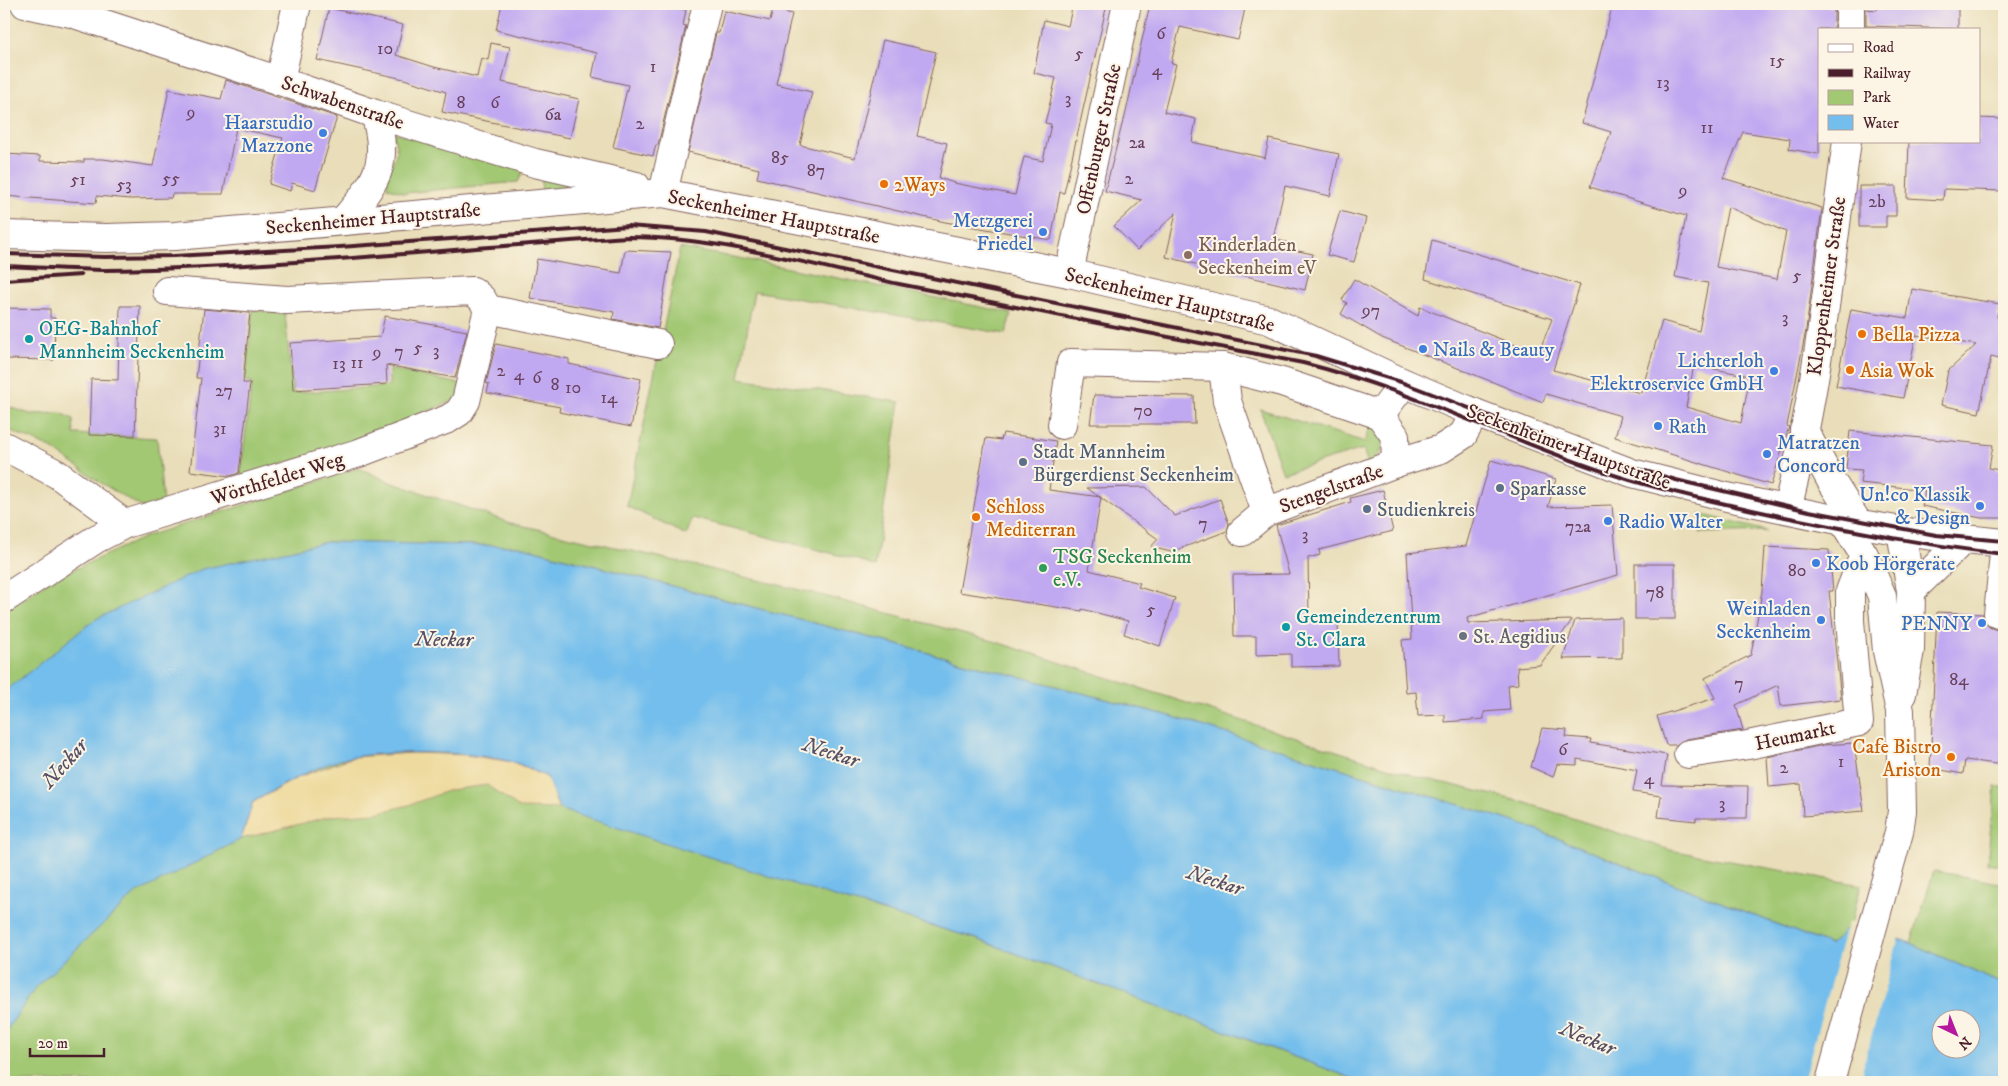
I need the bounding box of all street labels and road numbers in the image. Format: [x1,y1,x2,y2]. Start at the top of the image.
street label: Offenburger Straße [1071,62,1128,217]
street label: Schwabenstraße [278,71,407,136]
street label: Seckenheimer Hauptstraße [666,185,882,250]
street label: Kloppenheimer Straße [1803,195,1852,377]
street label: Seckenheimer Hauptstraße [265,198,482,241]
street label: Seckenheimer Hauptstraße [1062,262,1277,339]
street label: Seckenheimer Hauptstraße [1463,399,1674,496]
street label: Wörthfelder Weg [207,447,347,512]
street label: Stengelstraße [1276,459,1387,520]
street label: Heumarkt [1753,716,1838,757]

